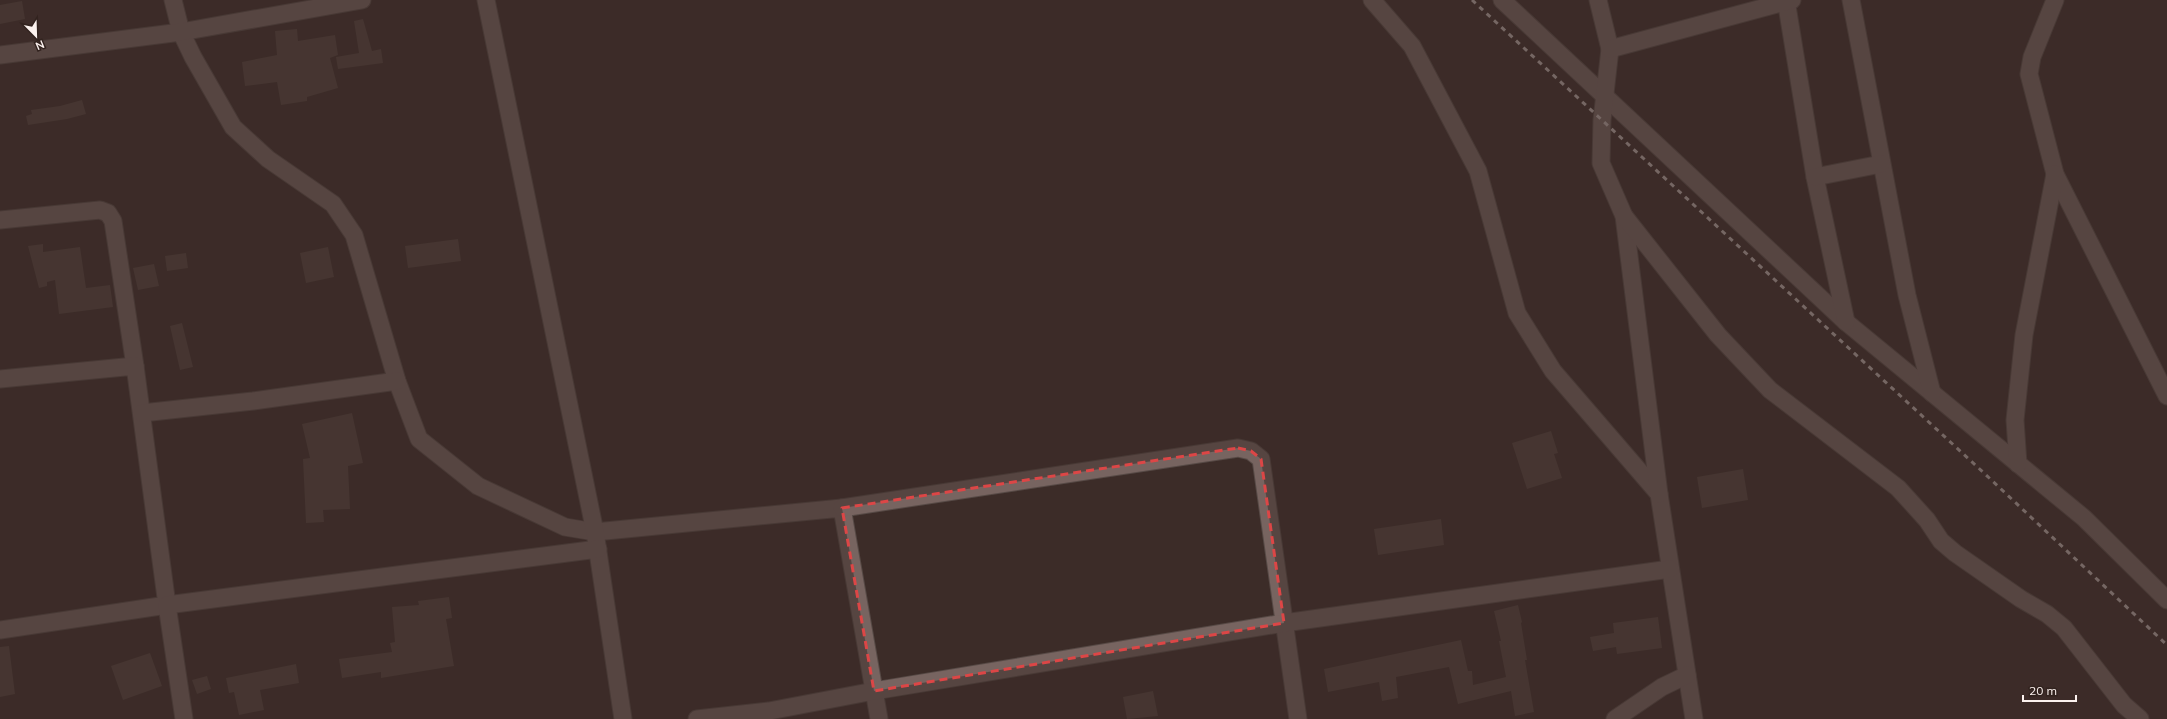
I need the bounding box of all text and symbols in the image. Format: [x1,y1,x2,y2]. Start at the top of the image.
north arrow [16,16,56,56]
text: N [33,37,46,53]
scale bar [2023,677,2076,703]
text: 20 m [2029,683,2057,698]

